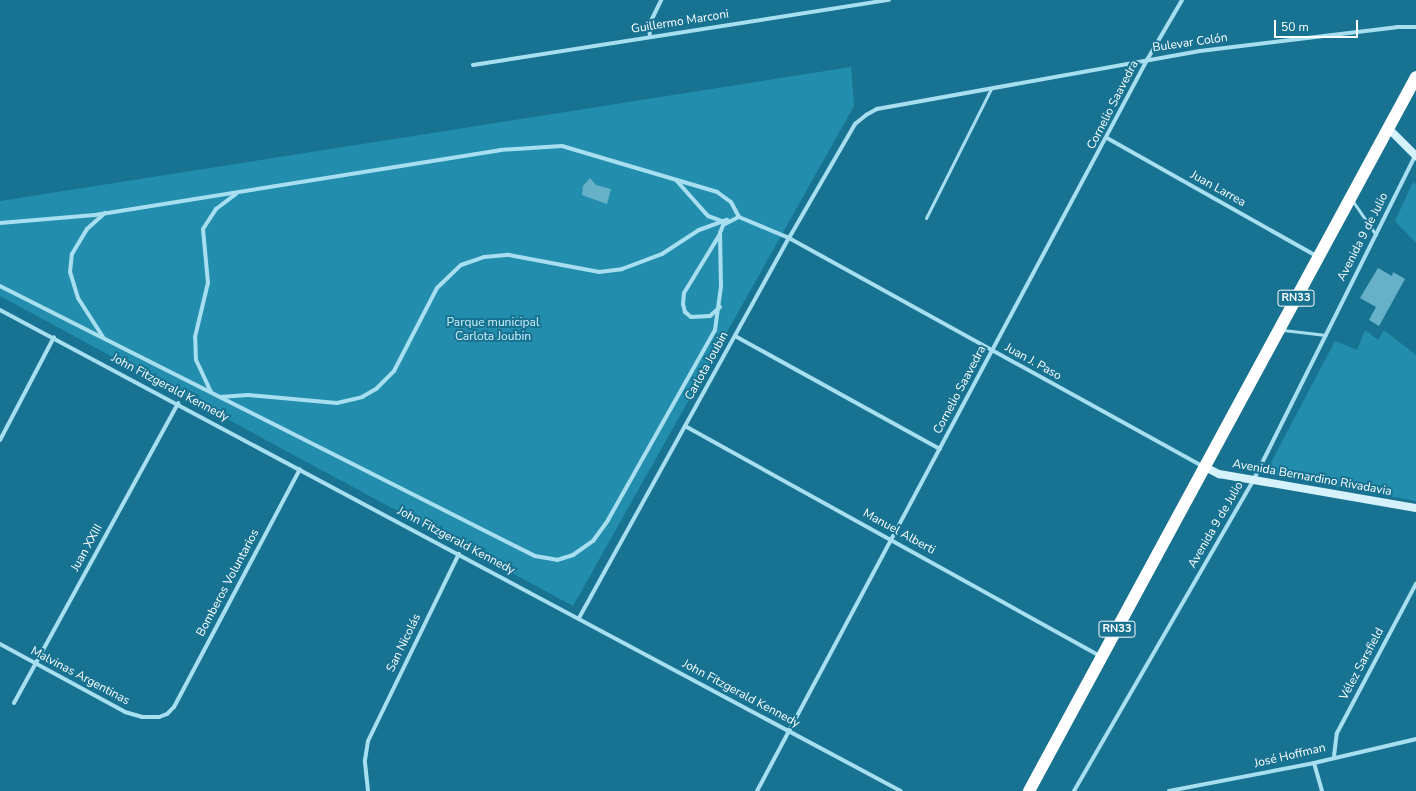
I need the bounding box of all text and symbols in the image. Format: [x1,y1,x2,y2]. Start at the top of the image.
street label: Guillermo Marconi [630,7,730,37]
scale bar [1276,12,1360,38]
text: 50 m [1281,19,1309,35]
street label: Bulevar Colón [1151,31,1229,55]
street label: Cornelio Saavedra [1084,58,1142,152]
street label: Juan Larrea [1188,168,1248,210]
street label: Avenida 9 de Julio [1334,190,1392,284]
road number: RN33 [1277,289,1315,307]
park label: Parque municipal Carlota Joubin [447,316,539,344]
street label: Carlota Joubin [682,329,732,403]
street label: Juan J. Paso [1002,341,1064,383]
street label: Cornelio Saavedra [931,343,989,437]
street label: John Fitzgerald Kennedy [109,351,231,425]
street label: Avenida Bernardino Rivadavia [1231,457,1393,499]
street label: Avenida 9 de Julio [1185,479,1247,571]
street label: John Fitzgerald Kennedy [395,504,517,578]
street label: Manuel Alberti [860,506,938,558]
street label: Juan XXIII [68,522,106,574]
street label: Bomberos Voluntarios [194,527,262,639]
street label: San Nicolás [384,611,424,675]
road number: RN33 [1098,620,1136,638]
street label: Vélez Sarsfield [1337,625,1387,703]
street label: Malvinas Argentinas [28,644,132,708]
street label: John Fitzgerald Kennedy [680,657,802,731]
street label: José Hoffman [1253,741,1327,771]

